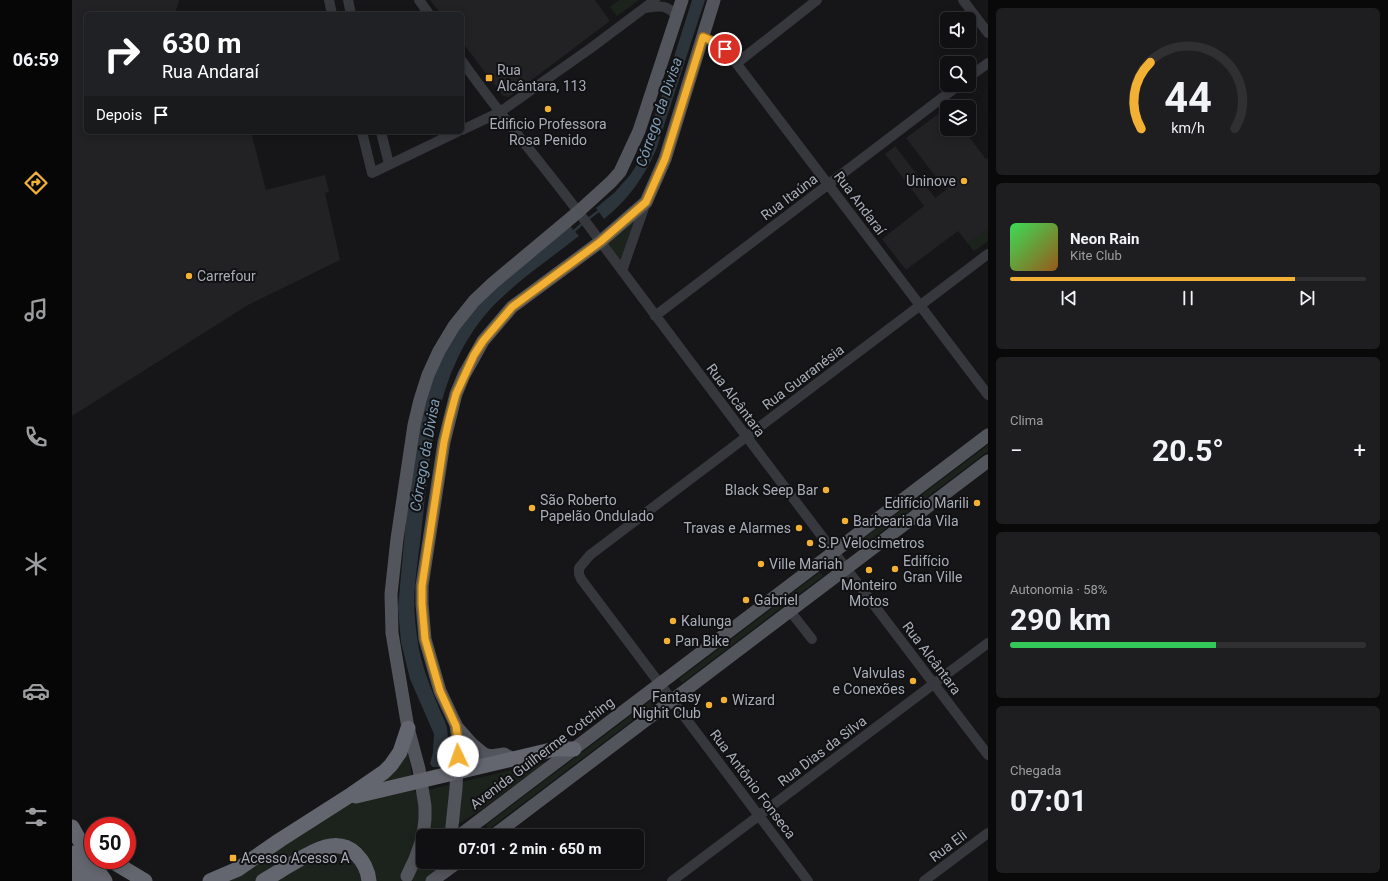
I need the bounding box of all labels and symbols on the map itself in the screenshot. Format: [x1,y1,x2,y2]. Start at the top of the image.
pin [708,32,742,66]
water label: Córrego da Divisa [632,55,686,169]
place label: Rua Alcântara, 113 [497,62,586,94]
marker: Rua Alcântara, 113 [484,73,494,83]
marker: Edificio Professora Rosa Penido [543,104,553,114]
place label: Edificio Professora Rosa Penido [489,116,607,148]
street label: Rua Andaraí [831,168,889,238]
street label: Rua Itaúna [758,171,820,223]
place label: Uninove [906,173,956,189]
marker: Uninove [959,176,969,186]
place label: Carrefour [197,268,256,284]
marker: Carrefour [184,271,194,281]
street label: Rua Guaranésia [759,341,847,413]
street label: Rua Alcântara [703,360,769,440]
water label: Córrego da Divisa [406,397,444,513]
place label: Black Seep Bar [725,482,818,498]
marker: Black Seep Bar [821,485,831,495]
place label: São Roberto Papelão Ondulado [540,492,654,524]
place label: Edifício Marili [885,495,969,511]
marker: Edifício Marili [972,498,982,508]
marker: São Roberto Papelão Ondulado [527,503,537,513]
place label: Barbearia da Vila [853,513,959,529]
marker: Barbearia da Vila [840,516,850,526]
place label: Travas e Alarmes [683,520,791,536]
marker: Travas e Alarmes [794,523,804,533]
place label: S.P Velocimetros [818,535,925,551]
marker: S.P Velocimetros [805,538,815,548]
place label: Edifício Gran Ville [903,553,962,585]
place label: Ville Mariah [769,556,842,572]
marker: Ville Mariah [756,559,766,569]
marker: Edifício Gran Ville [890,564,900,574]
marker: Monteiro Motos [864,565,874,575]
place label: Monteiro Motos [841,577,897,609]
place label: Gabriel [754,592,798,608]
marker: Gabriel [741,595,751,605]
place label: Kalunga [681,613,732,629]
marker: Kalunga [668,616,678,626]
street label: Rua Alcântara [899,618,965,698]
place label: Pan Bike [675,633,729,649]
marker: Pan Bike [662,636,672,646]
place label: Valvulas e Conexões [832,665,905,697]
marker: Valvulas e Conexões [908,676,918,686]
place label: Fantasy Nighit Club [632,689,701,721]
place label: Wizard [732,692,775,708]
street label: Avenida Guilherme Cotching [467,694,617,812]
marker: Wizard [719,695,729,705]
marker: Fantasy Nighit Club [704,700,714,710]
street label: Rua Dias da Silva [775,712,869,790]
street label: Rua Antônio Fonseca [707,726,799,842]
position arrow [437,735,479,777]
speed limit sign: 50 [84,817,136,869]
street label: Rua Eli [926,827,970,865]
place label: Acesso Acesso A [241,850,350,866]
marker: Acesso Acesso A [228,853,238,863]

